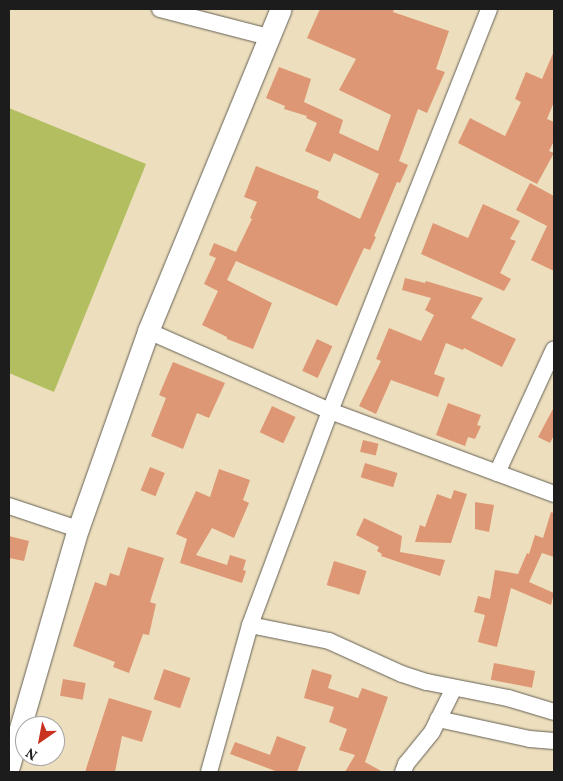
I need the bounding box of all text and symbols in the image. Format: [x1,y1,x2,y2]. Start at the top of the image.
north arrow [15,716,65,766]
text: N [23,742,42,764]

